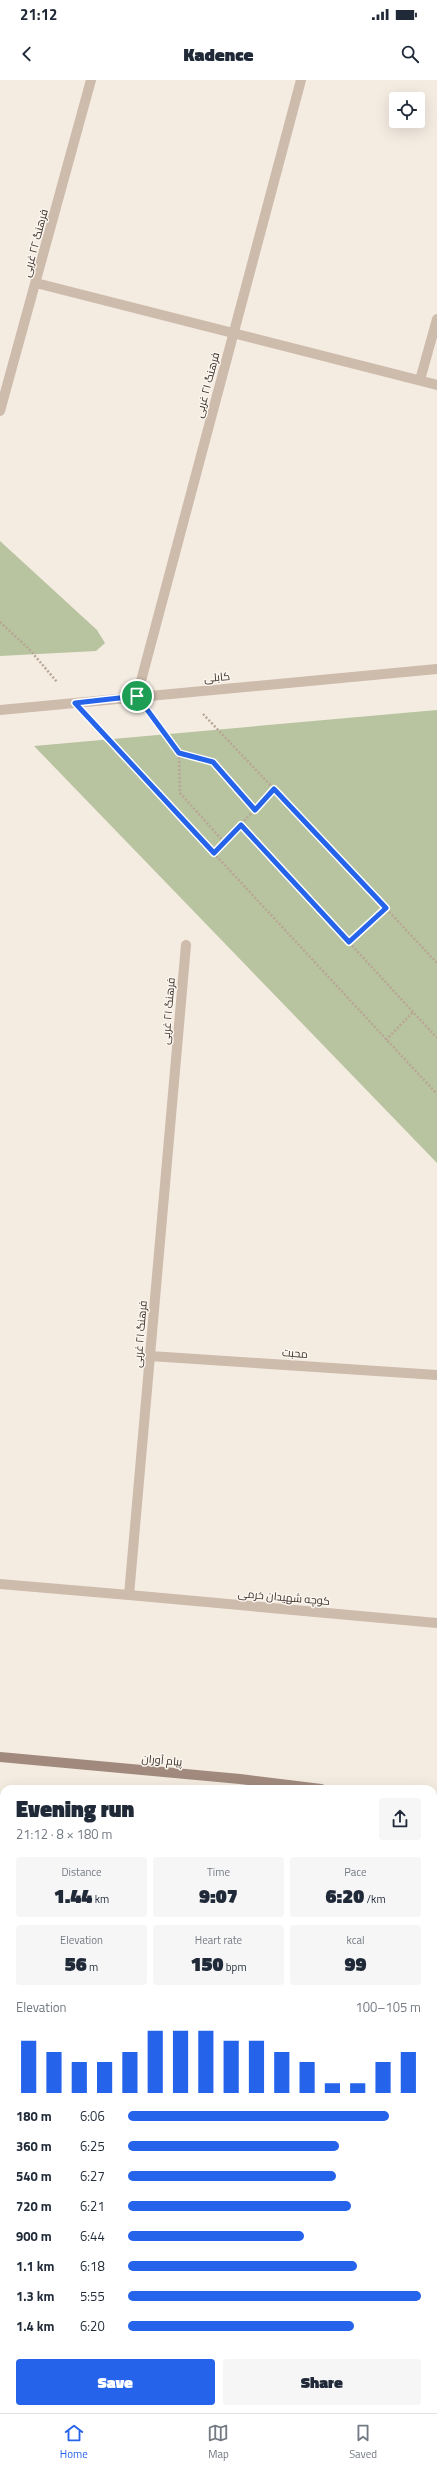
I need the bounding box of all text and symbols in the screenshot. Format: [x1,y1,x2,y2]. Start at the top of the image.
text: 21:12 [20,3,57,26]
text: Kadence [184,41,253,68]
icon: back [16,43,38,65]
icon: search [399,43,421,65]
map controls [389,92,425,128]
button: locate [389,92,425,128]
street label: فرهنگ ۲۲ غربی [18,207,52,279]
street label: فرهنگ ۲۱ غربی [191,350,223,420]
street label: کابلی [203,668,231,686]
pin [120,679,154,713]
icon: arrive [126,685,148,707]
street label: فرهنگ ۲۱ غربی [157,977,179,1045]
street label: فرهنگ ۲۱ غربی [129,1300,151,1368]
street label: محبت [282,1344,308,1362]
street label: کوچه شهیدان خرمی [237,1585,331,1609]
street label: پیام آوران [141,1750,183,1770]
text: Evening run [16,1792,134,1826]
button: share [379,1798,421,1840]
text: 21:12 · 8 × 180 m [16,1824,112,1844]
text: Distance [61,1864,102,1880]
text: Time [207,1864,230,1880]
text: Pace [344,1864,367,1880]
text: 1.44 [54,1880,92,1911]
text: 9:07 [199,1880,238,1911]
text: 6:20 [325,1880,364,1911]
text: km [92,1891,109,1907]
text: /km [364,1891,386,1907]
text: Elevation [60,1932,103,1948]
text: Heart rate [195,1932,242,1948]
text: kcal [347,1932,364,1948]
text: 56 [65,1948,87,1979]
text: 150 [190,1948,223,1979]
text: 99 [345,1948,367,1979]
text: m [87,1959,98,1975]
text: bpm [223,1959,247,1975]
text: Elevation [16,1997,67,2017]
text: 100–105 m [355,1997,421,2017]
text: 180 m [16,2106,52,2126]
text: 6:06 [80,2106,105,2126]
text: 360 m [16,2136,52,2156]
text: 6:25 [80,2136,105,2156]
text: 540 m [16,2166,52,2186]
text: 6:27 [80,2166,105,2186]
text: 720 m [16,2196,52,2216]
text: 6:21 [80,2196,105,2216]
text: 900 m [16,2226,52,2246]
text: 6:44 [80,2226,105,2246]
text: 1.1 km [16,2256,54,2276]
text: 6:18 [80,2256,105,2276]
text: 1.3 km [16,2286,54,2306]
text: 5:55 [80,2286,105,2306]
text: 1.4 km [16,2316,54,2336]
text: 6:20 [80,2316,105,2336]
button: Save [16,2359,215,2405]
button: Share [223,2359,421,2405]
tab: Home [60,2422,88,2462]
tab: Map [207,2422,229,2462]
tab: Saved [349,2422,377,2462]

